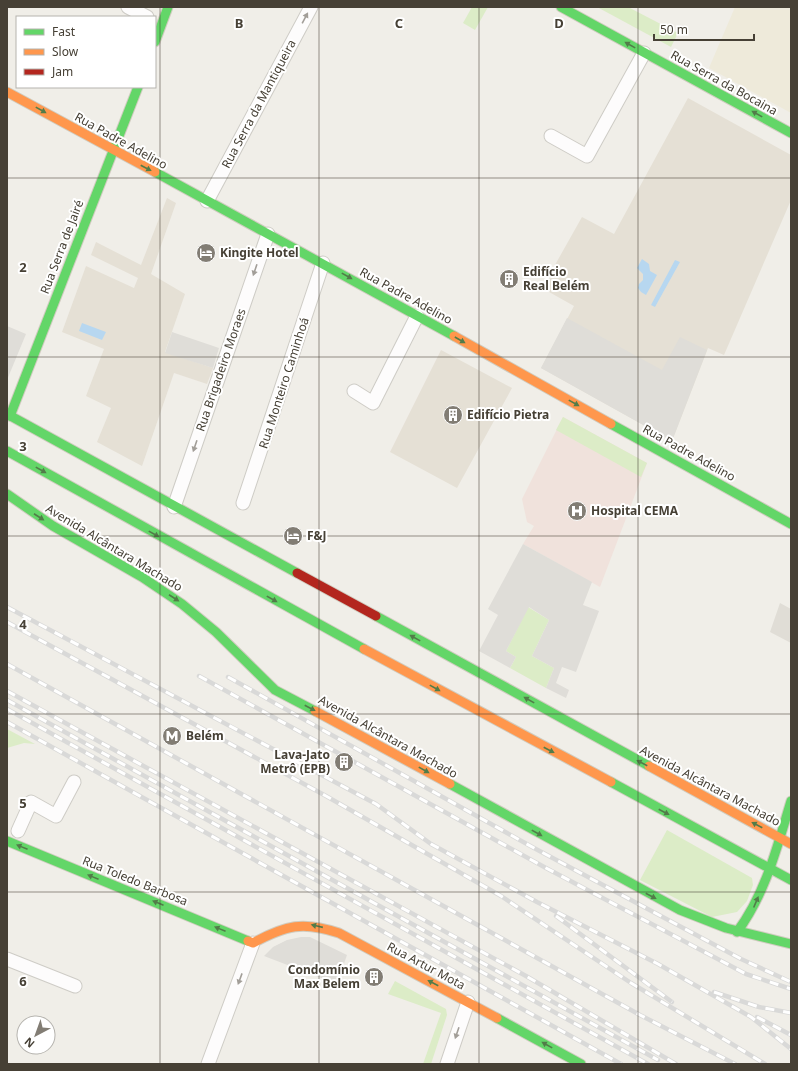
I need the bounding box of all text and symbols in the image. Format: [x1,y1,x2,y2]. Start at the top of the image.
one-way arrow [302,13,308,24]
text: B [235,14,243,32]
text: C [395,14,403,32]
text: D [554,14,564,32]
legend [16,16,156,88]
scale bar [654,16,754,42]
text: 50 m [660,21,688,38]
text: Fast [52,23,76,40]
street label: Rua Serra da Mantiqueira [217,36,300,171]
one-way arrow [625,42,636,49]
text: Slow [52,43,79,60]
street label: Rua Serra da Bocaina [668,46,781,119]
text: Jam [51,63,73,80]
one-way arrow [35,107,47,114]
street label: Rua Padre Adelino [72,108,171,173]
one-way arrow [751,111,763,118]
one-way arrow [141,165,152,172]
street label: Rua Serra de Jairé [36,197,87,296]
hotel icon: Kingite Hotel [195,242,217,264]
place label: Kingite Hotel [220,244,299,261]
text: 2 [19,258,27,276]
street label: Rua Padre Adelino [357,263,456,328]
place label: Edifício Real Belém [523,263,590,294]
one-way arrow [252,265,258,277]
building icon: Edifício Real Belém [498,268,520,290]
one-way arrow [341,273,353,280]
street label: Rua Brigadeiro Moraes [191,306,250,434]
street label: Rua Monteiro Caminhoá [254,315,313,451]
one-way arrow [454,337,466,344]
one-way arrow [568,400,580,407]
building icon: Edifício Pietra [442,404,464,426]
place label: Edifício Pietra [467,406,549,423]
street label: Rua Padre Adelino [640,420,739,485]
text: 3 [19,437,27,455]
one-way arrow [192,441,198,453]
one-way arrow [35,466,47,473]
street label: Avenida Alcântara Machado [43,500,186,595]
hospital icon: Hospital CEMA [566,500,588,522]
place label: Hospital CEMA [591,502,679,519]
one-way arrow [33,513,45,520]
hotel icon: F&J [282,525,304,547]
place label: F&J [307,527,327,544]
one-way arrow [148,530,160,537]
one-way arrow [169,594,179,602]
one-way arrow [266,595,278,602]
text: 4 [19,615,27,633]
one-way arrow [409,634,421,641]
one-way arrow [429,684,441,691]
street label: Avenida Alcântara Machado [316,691,461,782]
one-way arrow [523,696,535,703]
one-way arrow [304,705,315,711]
metro station icon: Belém [161,725,183,747]
place label: Belém [186,727,224,744]
street label: Avenida Alcântara Machado [637,741,783,830]
place label: Lava-Jato Metrô (EPB) [260,746,330,777]
one-way arrow [543,747,555,753]
building icon: Lava-Jato Metrô (EPB) [333,751,355,773]
one-way arrow [637,760,648,767]
one-way arrow [418,766,430,773]
text: 5 [19,794,27,812]
one-way arrow [658,808,670,815]
one-way arrow [751,822,763,828]
one-way arrow [532,830,543,837]
one-way arrow [15,844,27,850]
street label: Rua Toledo Barbosa [80,852,190,909]
one-way arrow [87,873,99,879]
one-way arrow [645,893,657,899]
one-way arrow [753,896,759,908]
one-way arrow [152,900,164,906]
one-way arrow [311,922,323,928]
one-way arrow [215,926,226,932]
street label: Rua Artur Mota [384,938,468,993]
place label: Condomínio Max Belem [288,961,360,992]
building icon: Condomínio Max Belem [363,966,385,988]
text: 6 [19,972,27,990]
one-way arrow [236,974,242,986]
one-way arrow [427,980,439,986]
north arrow [16,1015,56,1055]
one-way arrow [454,1027,460,1039]
text: N [21,1034,37,1052]
one-way arrow [541,1042,553,1049]

